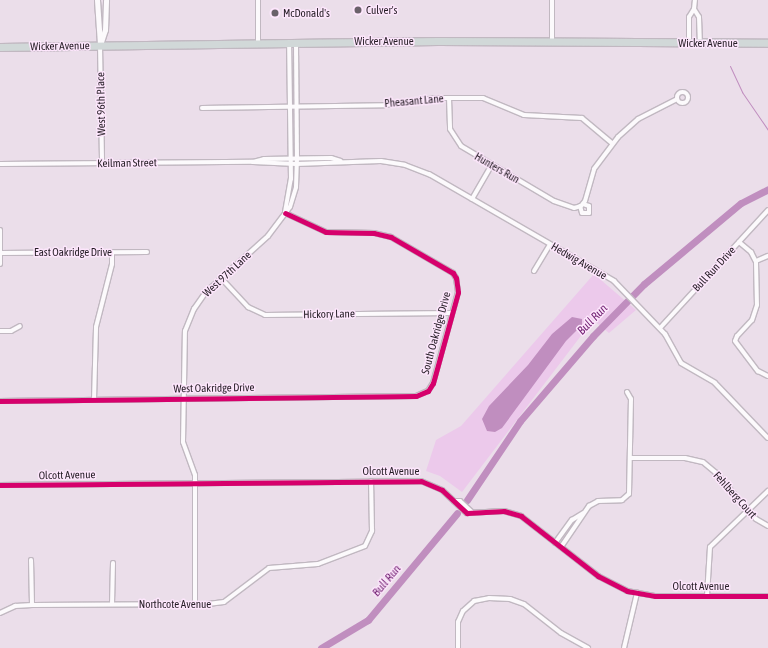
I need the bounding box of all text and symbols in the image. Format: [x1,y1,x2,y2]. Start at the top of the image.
place label: Culver's [366,3,397,17]
marker: Culver's [353,5,363,15]
place label: McDonald's [283,6,330,20]
marker: McDonald's [270,8,280,18]
street label: Wicker Avenue [354,34,414,48]
street label: Wicker Avenue [678,36,738,50]
street label: Wicker Avenue [30,39,90,53]
street label: West 96th Place [94,72,108,136]
street label: Pheasant Lane [384,92,444,110]
street label: Hunters Run [472,150,522,186]
street label: Keilman Street [97,156,157,170]
street label: Hedwig Avenue [549,240,609,282]
street label: Bull Run Drive [690,244,738,294]
street label: East Oakridge Drive [34,245,112,259]
street label: West 97th Lane [200,248,254,300]
street label: South Oakridge Drive [419,290,453,376]
water label: Bull Run [575,302,611,338]
street label: Hickory Lane [303,307,355,321]
street label: West Oakridge Drive [173,381,255,395]
street label: Olcott Avenue [363,464,419,478]
street label: Olcott Avenue [39,468,95,482]
street label: Fehlberg Court [711,469,759,521]
water label: Bull Run [370,562,404,600]
street label: Olcott Avenue [673,579,729,593]
street label: Northcote Avenue [139,597,211,611]

